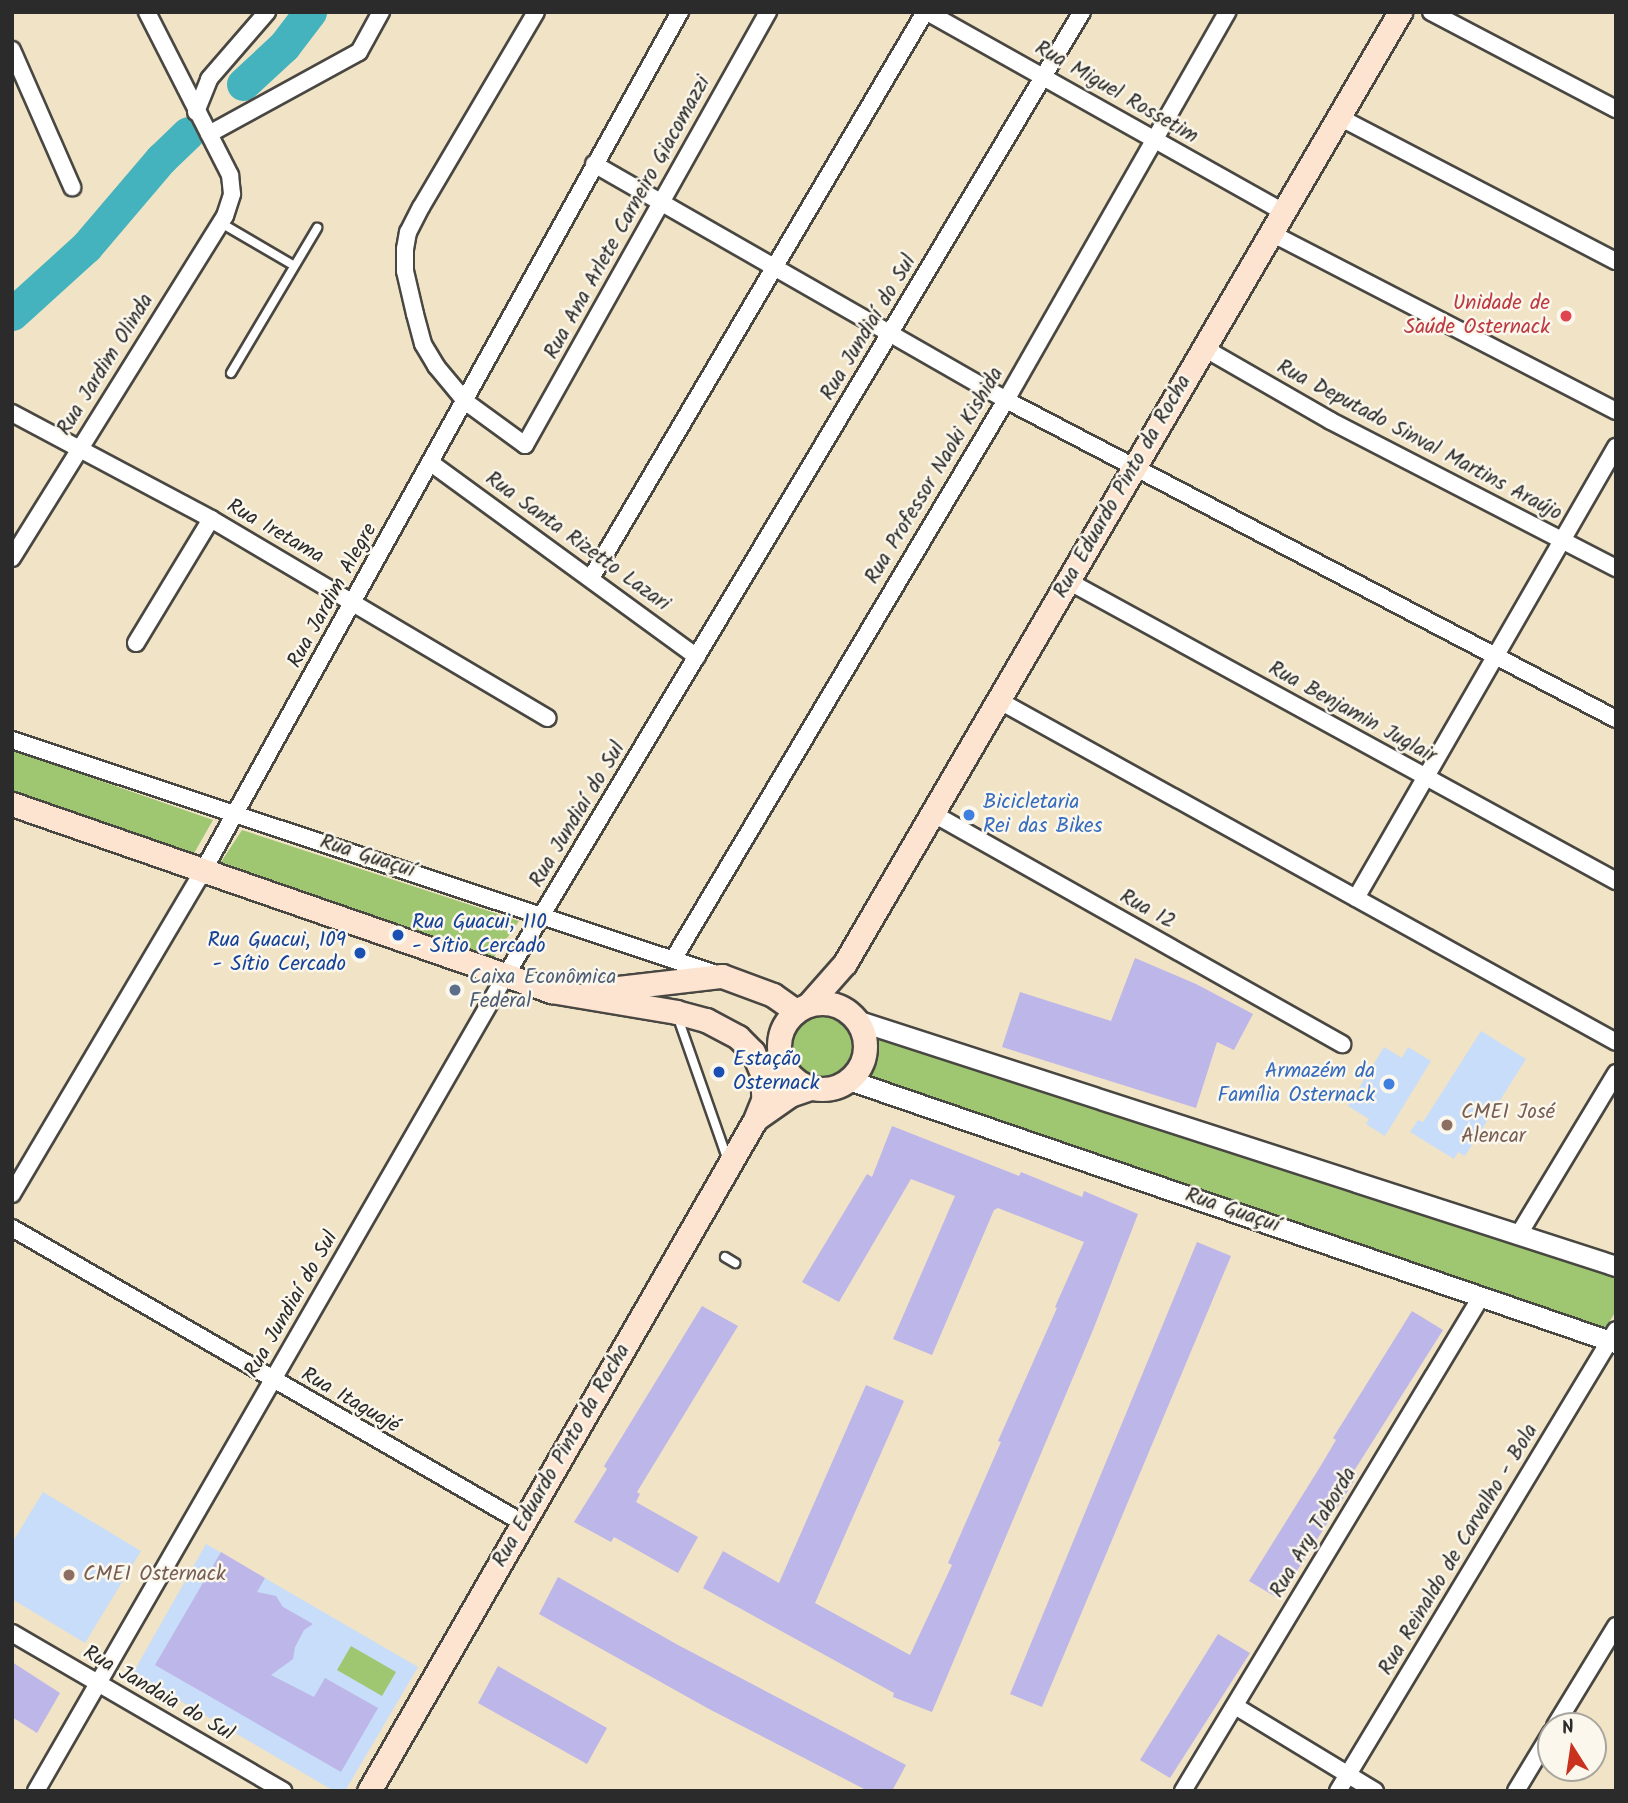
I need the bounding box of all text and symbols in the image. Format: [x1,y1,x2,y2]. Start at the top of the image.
street label: Rua Miguel Rossetim [1030,36,1202,150]
street label: Rua Ana Arlete Carneiro Giacomazzi [539,72,717,364]
street label: Rua Jundiaí do Sul [816,251,922,405]
street label: Rua Jardim Olinda [52,289,160,441]
place label: Unidade de Saúde Osternack [1404,291,1550,341]
marker: Unidade de Saúde Osternack [1556,306,1576,326]
street label: Rua Deputado Sinval Martins Araújo [1272,355,1566,527]
street label: Rua Professor Naoki Kishida [860,363,1010,589]
street label: Rua Eduardo Pinto da Rocha [1049,371,1197,603]
street label: Rua Santa Rizetto Lazari [480,467,674,617]
street label: Rua Iretama [222,494,328,570]
street label: Rua Jardim Alegre [283,519,383,673]
street label: Rua Benjamin Juglair [1264,656,1440,770]
street label: Rua Jundiaí do Sul [525,738,631,892]
place label: Bicicletaria Rei das Bikes [983,790,1102,840]
marker: Bicicletaria Rei das Bikes [961,807,977,823]
street label: Rua Guaçuí [317,830,417,884]
street label: Rua 12 [1115,885,1179,935]
place label: Rua Guacui, 110 - Sítio Cercado [412,910,547,960]
marker: Rua Guacui, 110 - Sítio Cercado [390,927,406,943]
place label: Rua Guacui, 109 - Sítio Cercado [208,928,346,978]
marker: Rua Guacui, 109 - Sítio Cercado [352,945,368,961]
place label: Caixa Econômica Federal [469,965,616,1015]
marker: Caixa Econômica Federal [447,982,463,998]
place label: Estação Osternack [733,1047,820,1097]
place label: Armazém da Família Osternack [1217,1059,1375,1109]
marker: Estação Osternack [711,1064,727,1080]
marker: Armazém da Família Osternack [1381,1076,1397,1092]
place label: CMEI José Alencar [1461,1100,1555,1150]
marker: CMEI José Alencar [1439,1117,1455,1133]
street label: Rua Guaçuí [1182,1183,1282,1239]
street label: Rua Jundiaí do Sul [240,1227,344,1383]
street label: Rua Eduardo Pinto da Rocha [488,1340,636,1572]
street label: Rua Itaguajé [296,1363,404,1439]
street label: Rua Reinaldo de Carvalho - Bola [1374,1420,1544,1680]
street label: Rua Ary Taborda [1265,1463,1363,1603]
place label: CMEI Osternack [83,1562,226,1588]
marker: CMEI Osternack [61,1567,77,1583]
street label: Rua Jandaia do Sul [78,1641,238,1747]
north arrow [1537,1712,1607,1782]
text: N [1559,1712,1577,1744]

